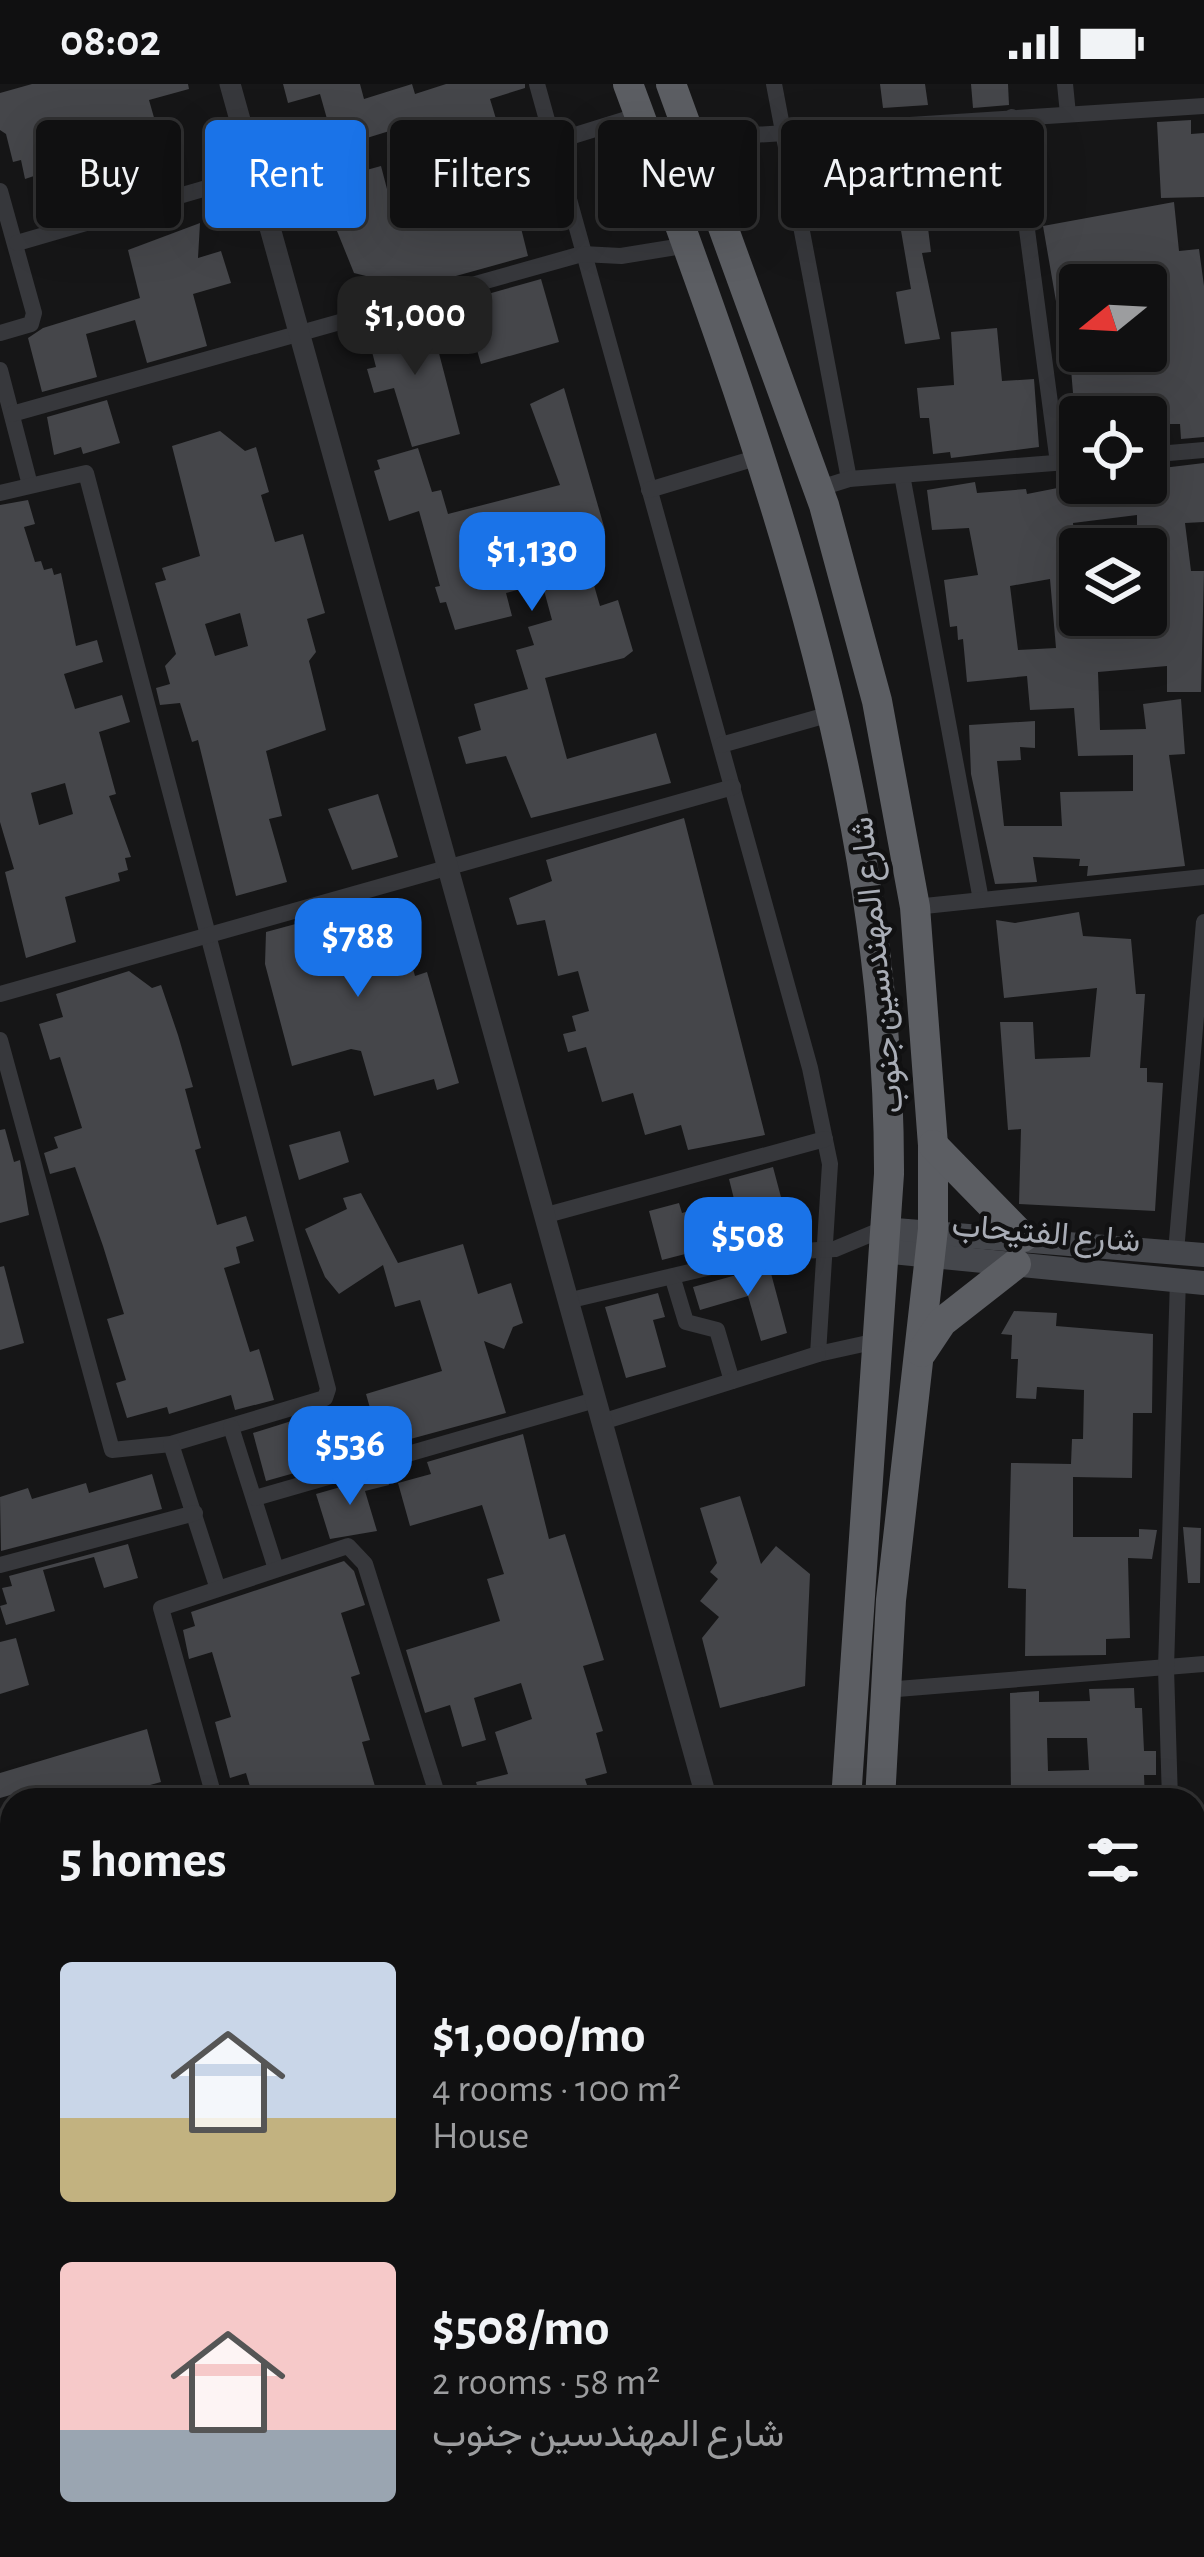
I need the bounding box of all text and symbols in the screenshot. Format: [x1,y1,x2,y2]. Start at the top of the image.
text: 08:02 [60,19,161,64]
chip: Buy [36,120,181,228]
chip: Rent [205,120,366,228]
chip: Filters [390,120,574,228]
chip: New [598,120,757,228]
chip: Apartment [781,120,1044,228]
north arrow [1059,264,1167,372]
map controls [1059,264,1167,636]
pin: $1,000 [317,276,513,378]
text: $1,000 [364,295,466,334]
button: locate [1059,396,1167,504]
pin: $1,130 [434,512,630,614]
button: layers [1059,528,1167,636]
text: $1,130 [486,531,578,570]
street label: شارع المهندسين جنوب [846,815,914,1115]
pin: $788 [287,898,429,1000]
text: $788 [322,917,394,956]
pin: $508 [677,1197,819,1299]
street label: شارع الفتيحاب [950,1209,1142,1263]
text: $508 [711,1216,785,1255]
pin: $536 [279,1406,421,1508]
text: $536 [315,1425,385,1464]
icon: filters [1080,1827,1146,1893]
text: 5 homes [60,1835,227,1886]
icon: home [156,2010,300,2154]
text: $1,000/mo [432,2010,646,2061]
text: 4 rooms · 100 m² [432,2070,681,2109]
text: House [432,2117,529,2156]
text: $508/mo [432,2303,610,2354]
icon: home [156,2310,300,2454]
text: 2 rooms · 58 m² [432,2363,660,2402]
text: شارع المهندسين جنوب [432,2415,784,2454]

